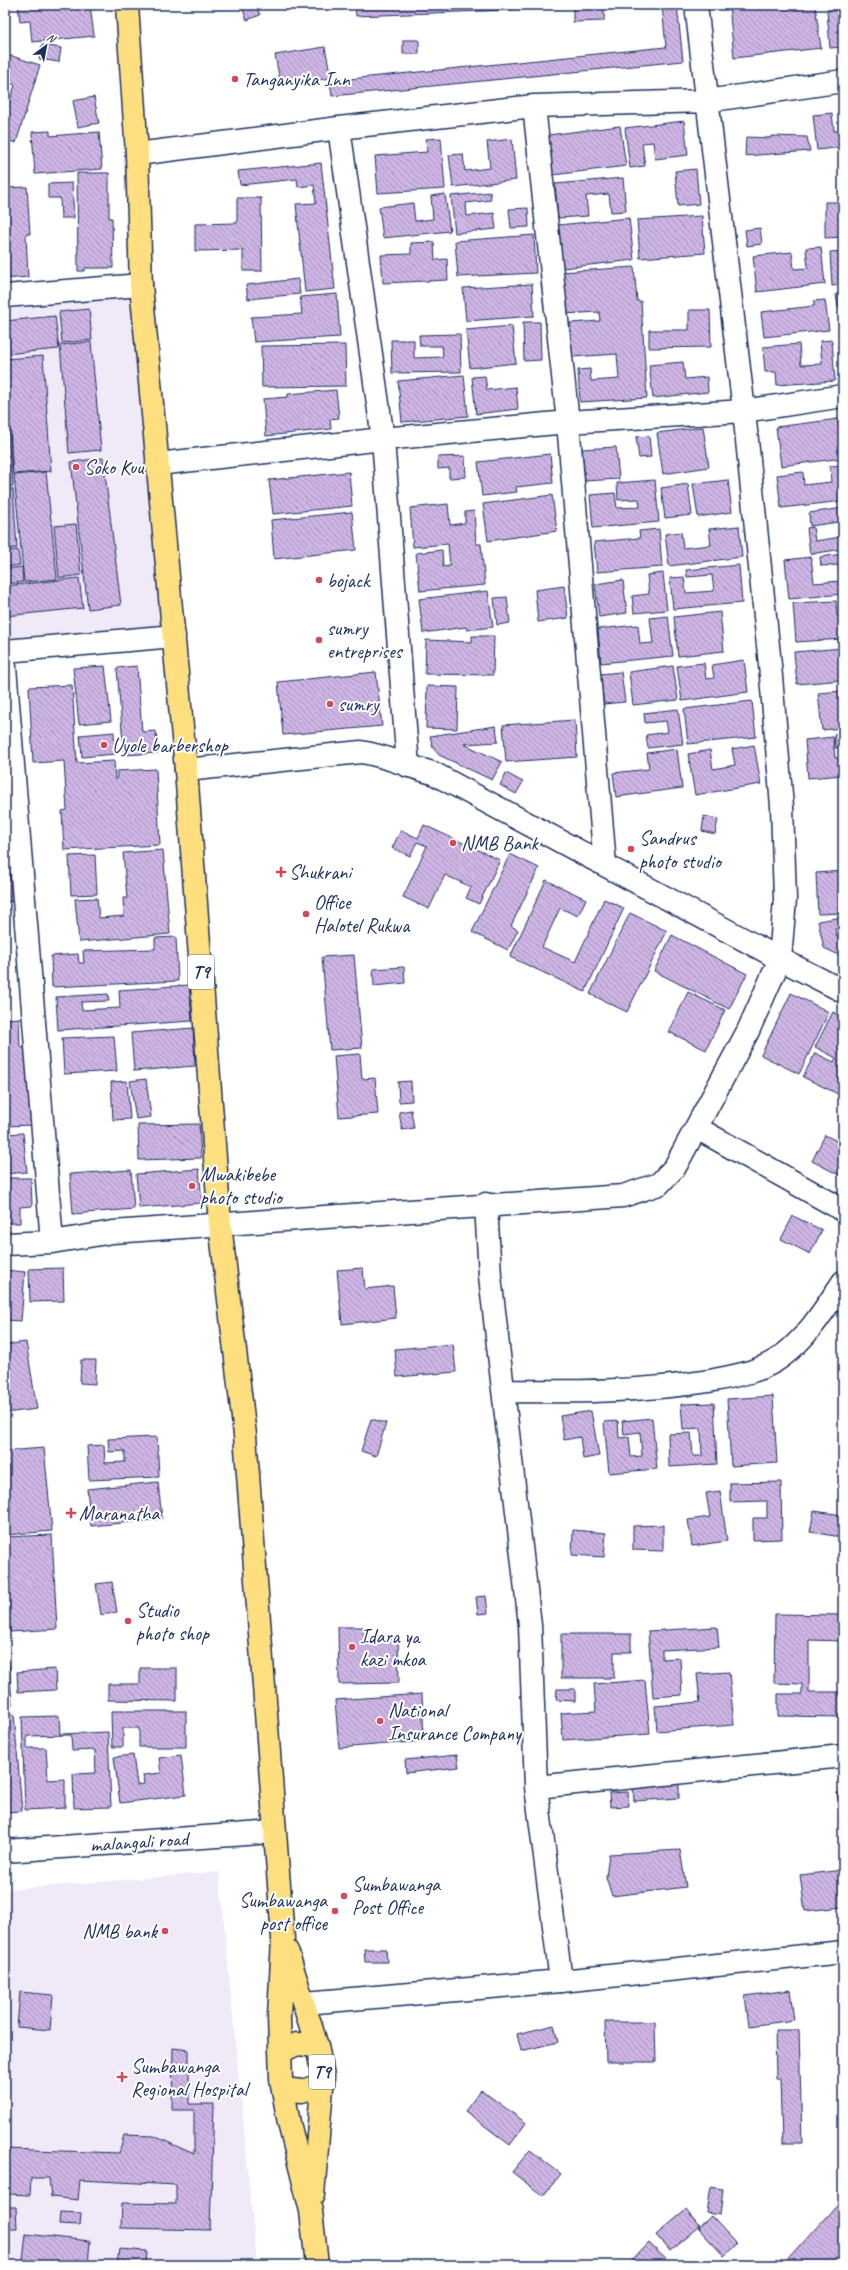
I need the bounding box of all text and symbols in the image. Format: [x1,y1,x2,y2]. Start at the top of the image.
north arrow [26,26,66,66]
text: N [45,30,60,46]
place label: Tanganyika Inn [243,67,351,92]
marker: Tanganyika Inn [230,74,240,84]
place label: Soko Kuu [84,455,145,480]
marker: Soko Kuu [71,462,81,472]
place label: bojack [327,568,371,593]
marker: bojack [314,575,324,585]
place label: sumry entreprises [327,616,404,664]
marker: sumry entreprises [314,635,324,645]
place label: sumry [338,692,381,717]
marker: sumry [325,699,335,709]
place label: Uyole barbershop [112,733,229,758]
marker: Uyole barbershop [99,740,109,750]
place label: Sandrus photo studio [639,826,723,874]
place label: NMB Bank [461,831,539,856]
marker: NMB Bank [448,838,458,848]
marker: Sandrus photo studio [626,844,636,854]
place label: Shukrani [289,860,353,885]
marker: Shukrani [276,867,286,877]
place label: Office Halotel Rukwa [314,890,411,938]
marker: Office Halotel Rukwa [301,909,311,919]
road number: T9 [188,955,214,989]
place label: Mwakibebe photo studio [200,1162,284,1210]
marker: Mwakibebe photo studio [187,1181,197,1191]
place label: Maranatha [79,1501,160,1526]
marker: Maranatha [66,1508,76,1518]
place label: Studio photo shop [136,1598,210,1646]
marker: Studio photo shop [123,1616,133,1626]
place label: Idara ya kazi mkoa [360,1624,426,1672]
marker: Idara ya kazi mkoa [347,1642,357,1652]
place label: National Insurance Company [388,1698,523,1746]
marker: National Insurance Company [375,1716,385,1726]
street label: malangali road [89,1826,192,1858]
place label: Sumbawanga Post Office [352,1872,441,1920]
place label: Sumbawanga post office [239,1888,328,1936]
marker: Sumbawanga Post Office [339,1891,349,1901]
marker: Sumbawanga post office [330,1906,340,1916]
place label: NMB bank [82,1919,159,1944]
marker: NMB bank [160,1926,170,1936]
place label: Sumbawanga Regional Hospital [131,2054,251,2102]
road number: T9 [309,2055,335,2089]
marker: Sumbawanga Regional Hospital [116,2071,128,2083]

